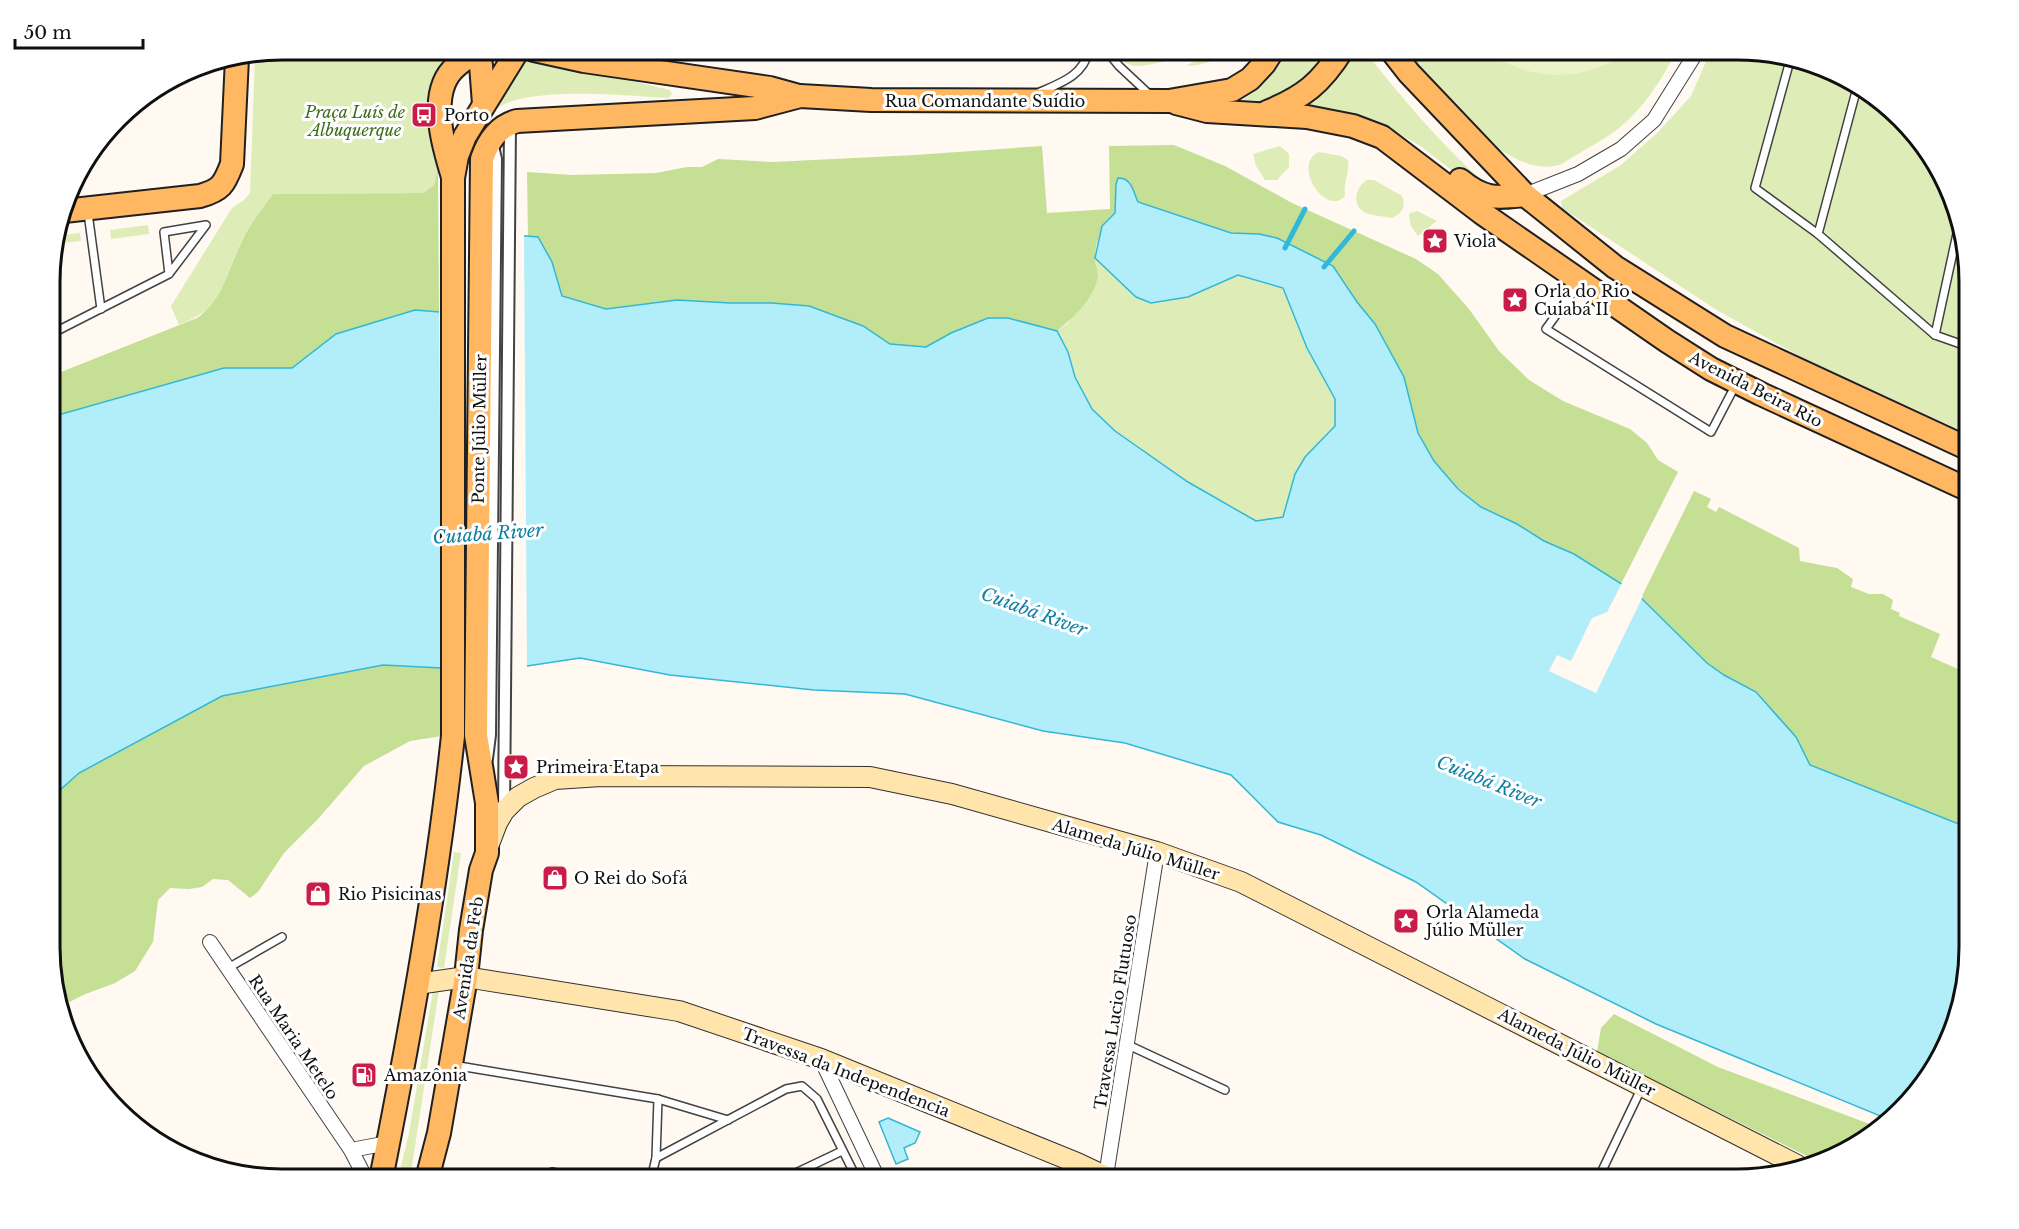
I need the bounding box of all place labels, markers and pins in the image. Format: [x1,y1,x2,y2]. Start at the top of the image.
bus stop icon: Porto [409,100,439,130]
place label: Porto [444,105,489,125]
place icon: Viola [1420,226,1450,256]
place label: Viola [1453,231,1497,251]
place label: Orla do Rio Cuiabá II [1534,281,1630,319]
place icon: Orla do Rio Cuiabá II [1500,285,1530,315]
place icon: Primeira Etapa [501,752,531,782]
place label: Primeira Etapa [536,757,659,777]
shop icon: O Rei do Sofá [540,863,570,893]
place label: O Rei do Sofá [574,868,688,888]
shop icon: Rio Pisicinas [303,879,333,909]
place label: Rio Pisicinas [338,884,441,904]
place label: Orla Alameda Júlio Müller [1424,902,1539,940]
place icon: Orla Alameda Júlio Müller [1391,906,1421,936]
fuel station icon: Amazônia [349,1060,379,1090]
place label: Amazônia [383,1065,467,1085]

